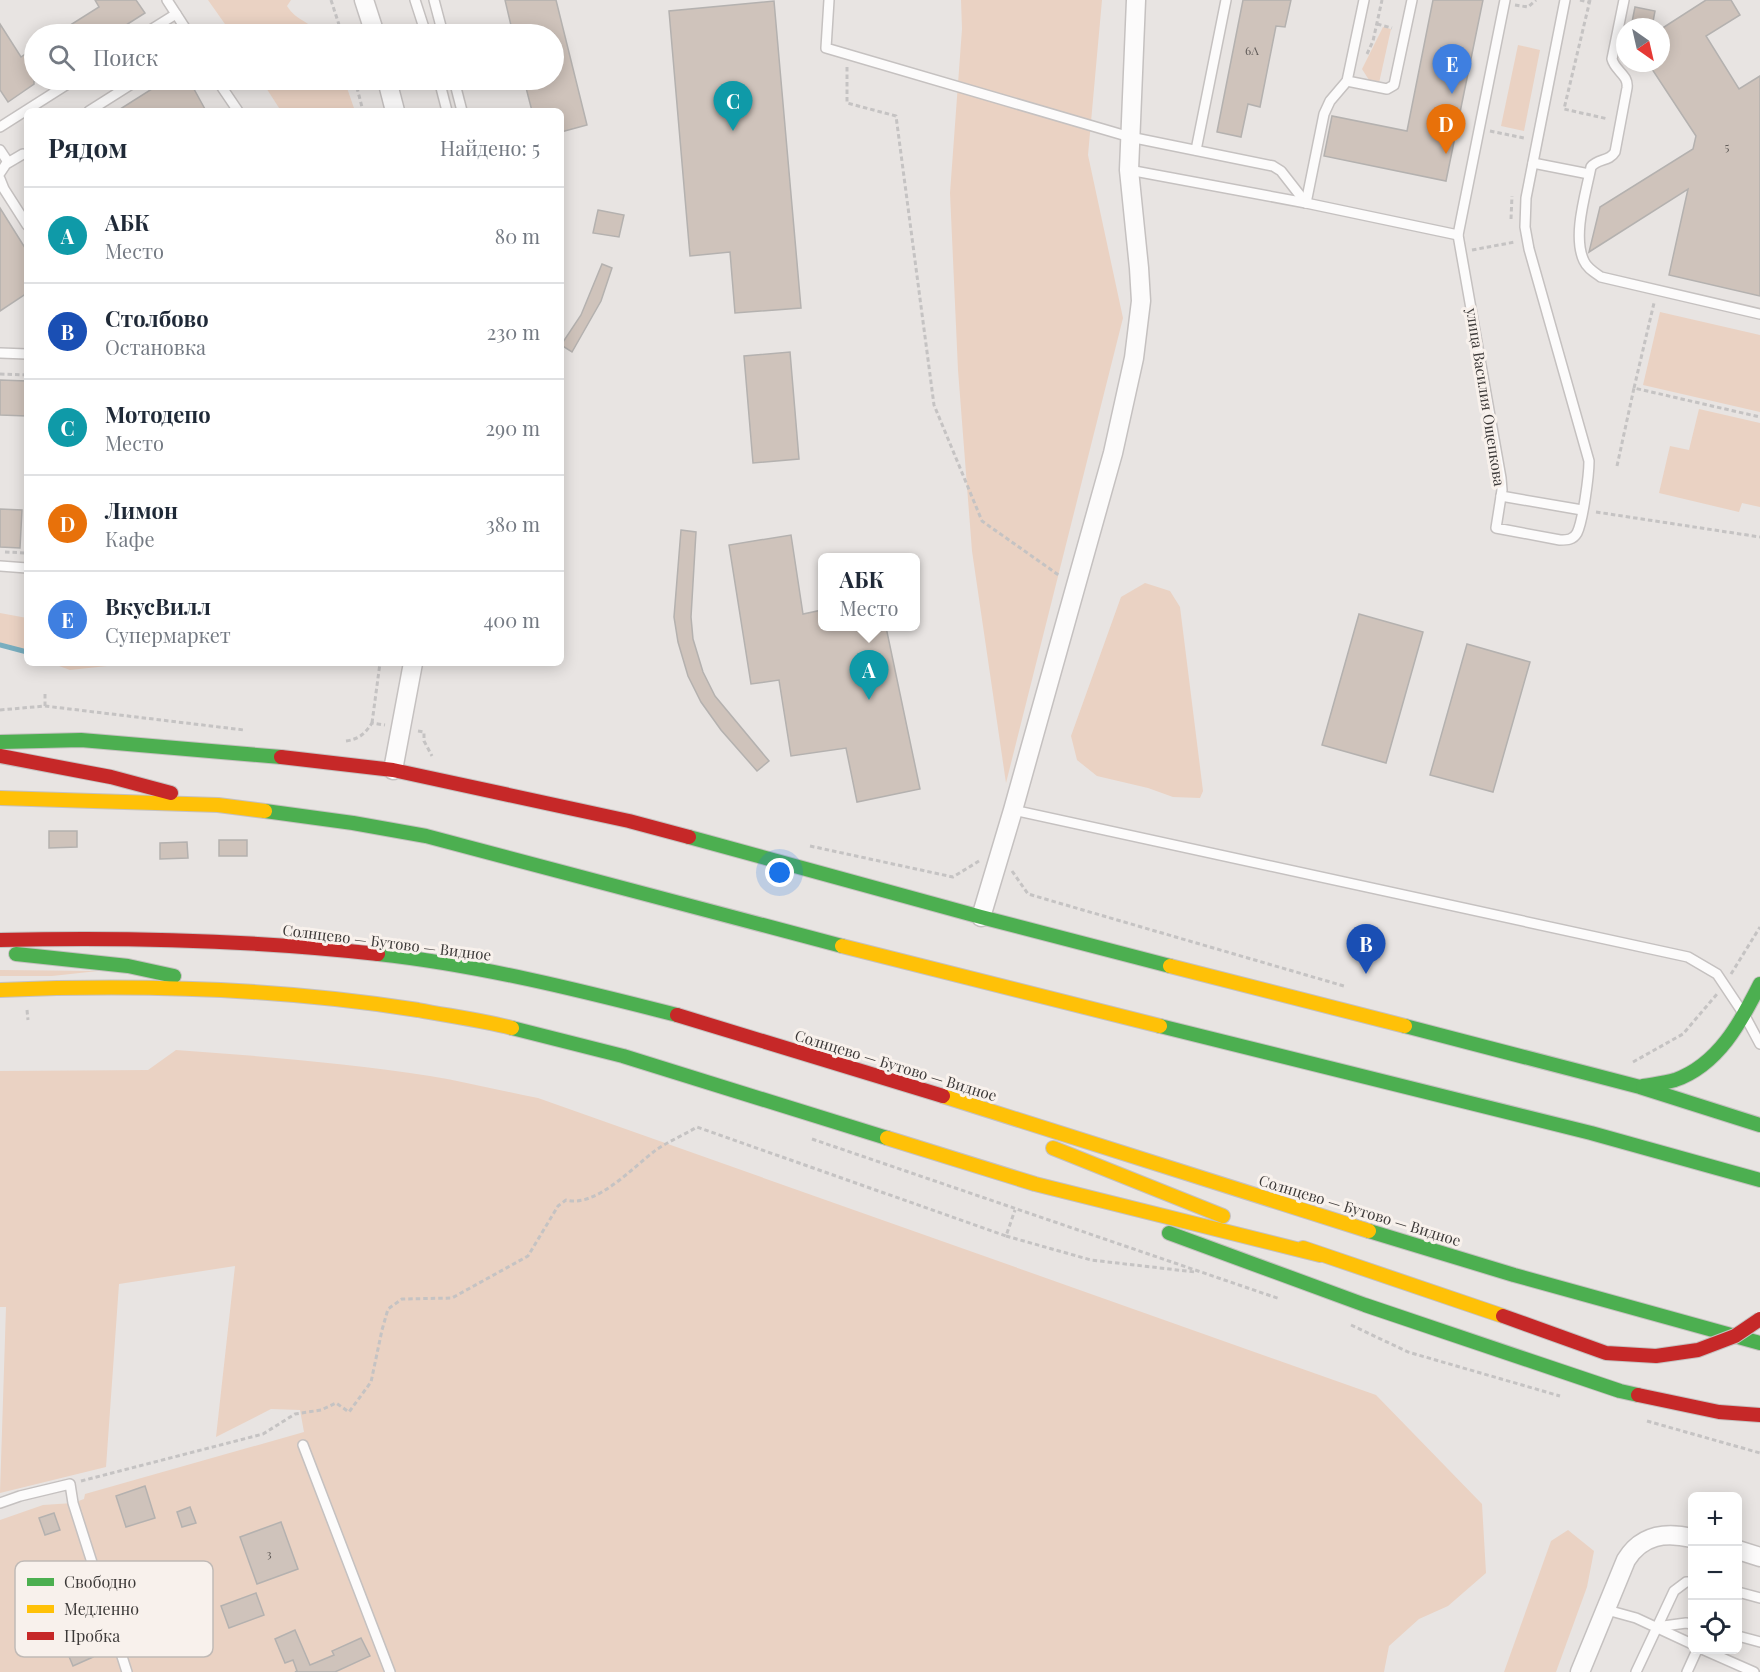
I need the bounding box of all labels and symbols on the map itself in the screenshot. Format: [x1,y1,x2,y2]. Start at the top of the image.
north arrow [1616,18,1670,72]
house number: 6А [1245,42,1259,58]
pin: E [1432,44,1472,94]
pin: C [714,82,752,131]
pin: D [1426,104,1466,154]
house number: 5 [1725,138,1730,154]
street label: улица Василия Ощепкова [1462,305,1510,488]
pin: A [850,650,888,700]
your location [765,858,794,887]
street label: Солнцево — Бутово — Видное [282,919,492,965]
pin: B [1346,924,1386,974]
street label: Солнцево — Бутово — Видное [793,1025,999,1105]
street label: Солнцево — Бутово — Видное [1257,1170,1463,1250]
house number: 3 [266,1545,272,1561]
legend [15,1561,213,1657]
text: Свободно [64,1571,136,1592]
text: Медленно [64,1598,139,1619]
text: Пробка [64,1625,120,1646]

